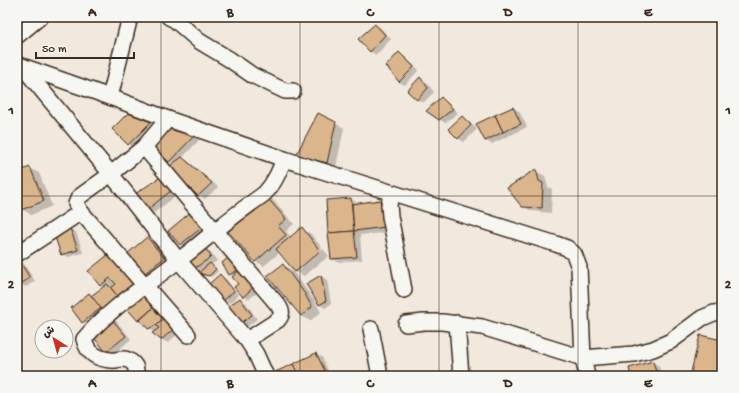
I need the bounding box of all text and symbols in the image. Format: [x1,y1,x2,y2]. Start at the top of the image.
text: A [87,6,97,21]
text: B [226,6,235,21]
text: C [365,6,375,21]
text: D [503,6,513,21]
text: E [644,6,653,21]
scale bar [36,34,134,60]
text: 50 m [42,43,67,57]
text: 1 [7,104,14,119]
text: 1 [724,104,731,119]
text: 2 [8,278,15,293]
text: 2 [725,278,732,293]
north arrow [34,319,74,359]
text: ش [41,324,58,341]
text: A [87,377,97,392]
text: B [226,377,235,392]
text: C [365,377,375,392]
text: D [503,377,513,392]
text: E [644,377,653,392]

